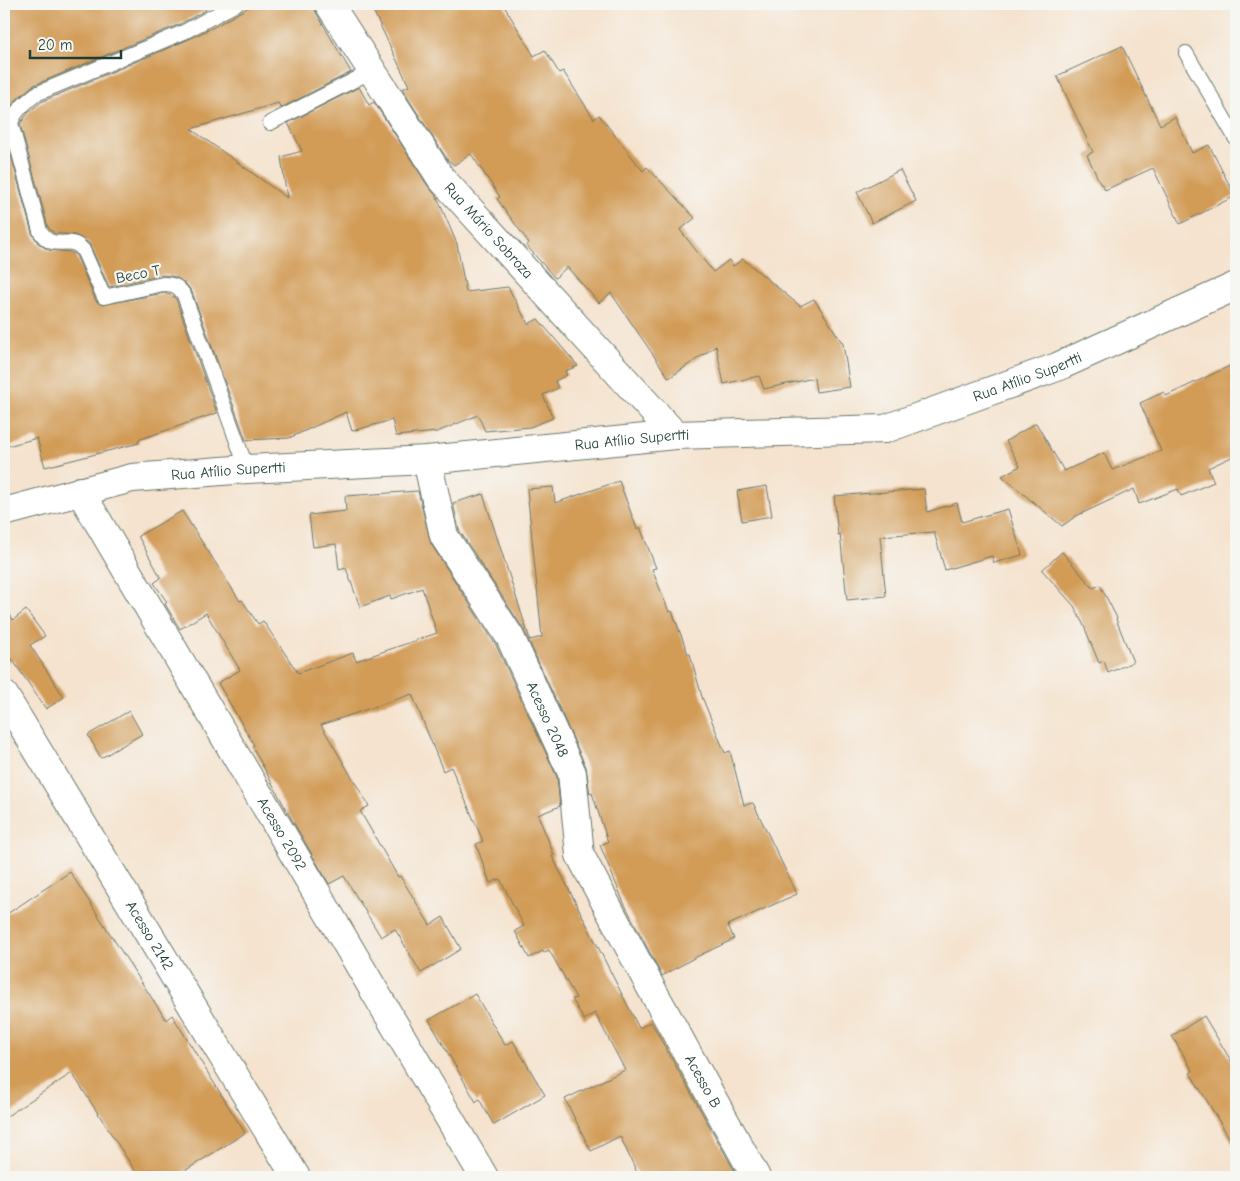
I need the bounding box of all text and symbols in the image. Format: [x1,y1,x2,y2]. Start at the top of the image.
scale bar [30,28,121,60]
text: 20 m [38,36,72,54]
street label: Rua Mário Sobroza [441,179,537,282]
street label: Beco T [114,261,162,287]
street label: Rua Atílio Supertti [971,348,1085,406]
street label: Rua Atílio Supertti [574,426,689,454]
street label: Rua Atílio Supertti [170,458,286,484]
street label: Acesso 2048 [523,679,572,760]
street label: Acesso 2092 [253,794,310,874]
street label: Acesso 2142 [122,897,177,973]
street label: Acesso B [681,1052,725,1111]

